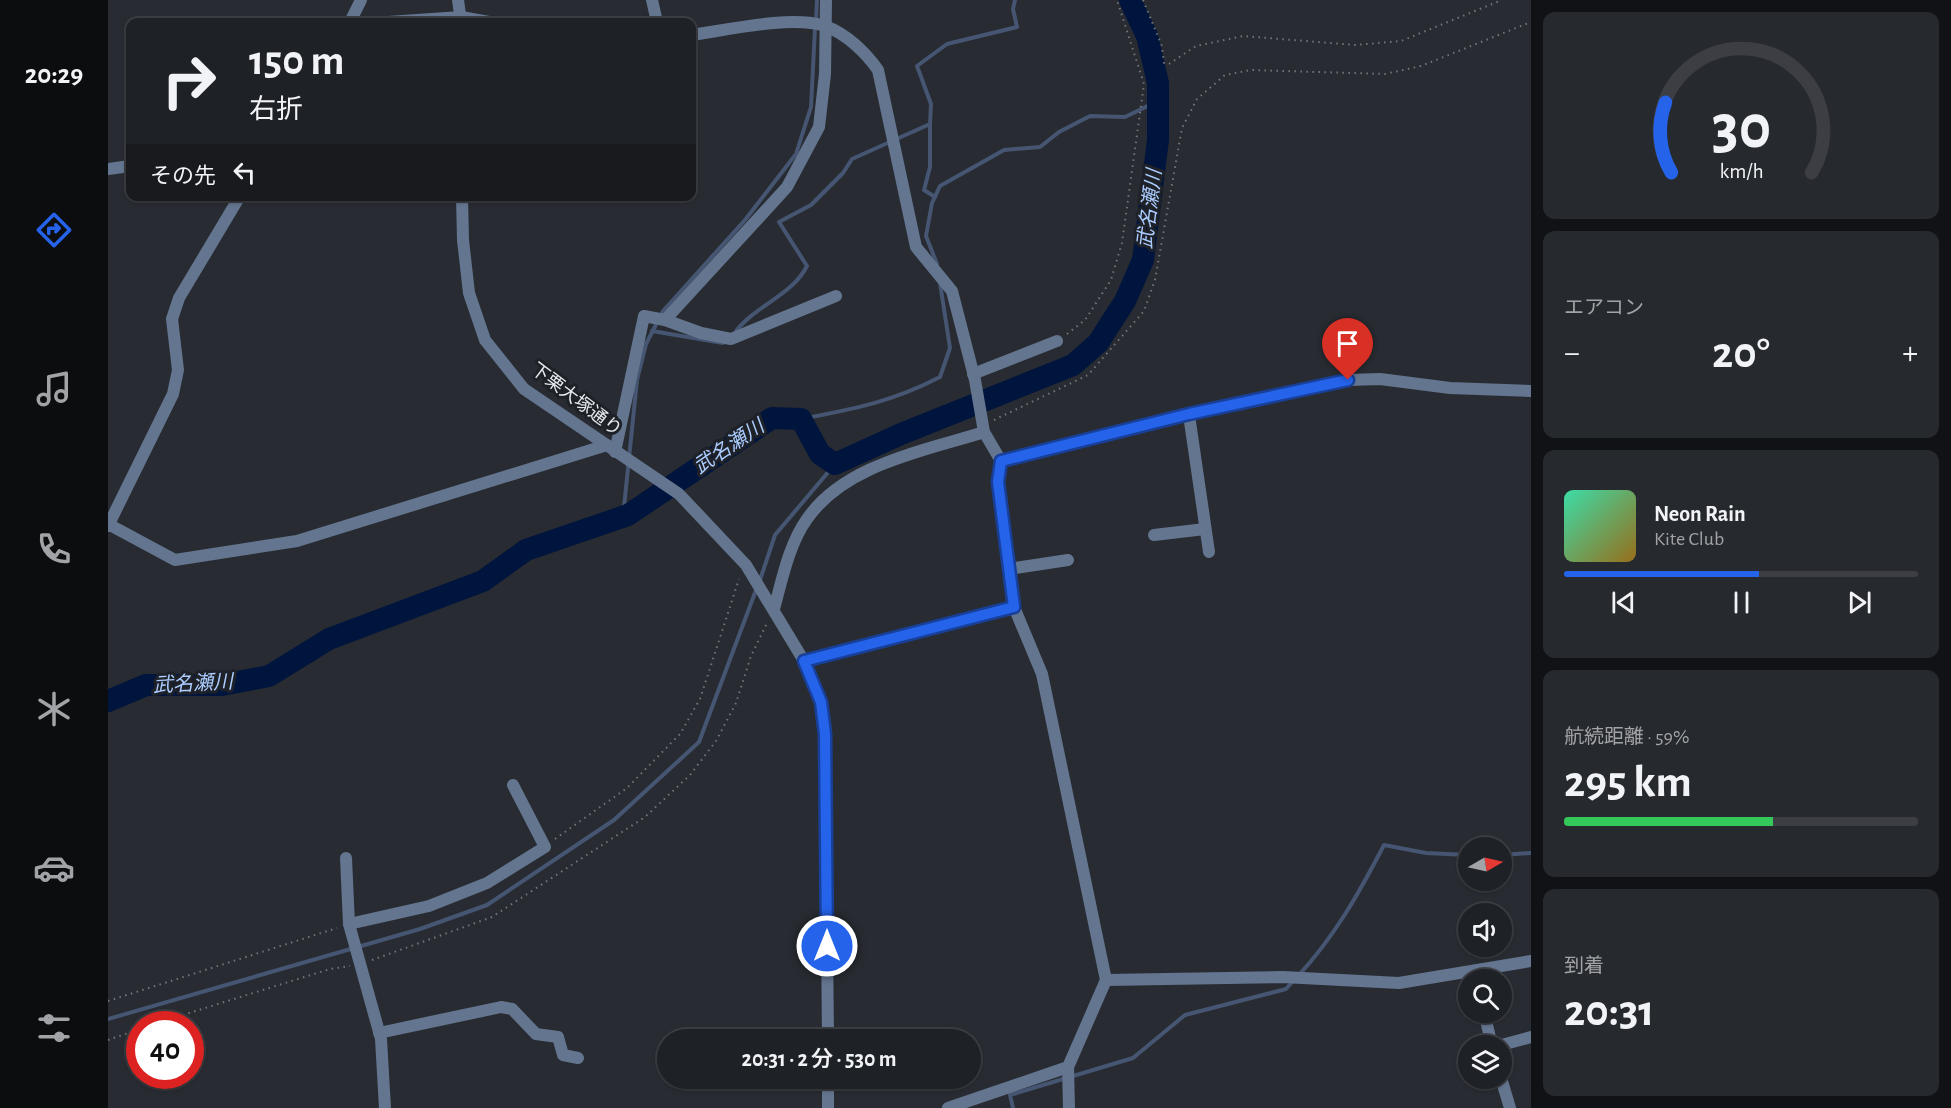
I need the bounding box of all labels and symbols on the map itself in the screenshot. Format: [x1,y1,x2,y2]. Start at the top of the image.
water label: 武名瀬川 [1134,166,1165,250]
pin [1322,318,1373,380]
street label: 下栗大塚通り [527,360,625,440]
water label: 武名瀬川 [690,414,769,478]
water label: 武名瀬川 [152,671,235,696]
north arrow [1458,837,1512,891]
position arrow [795,914,859,978]
speed limit sign: 40 [126,1011,204,1089]

